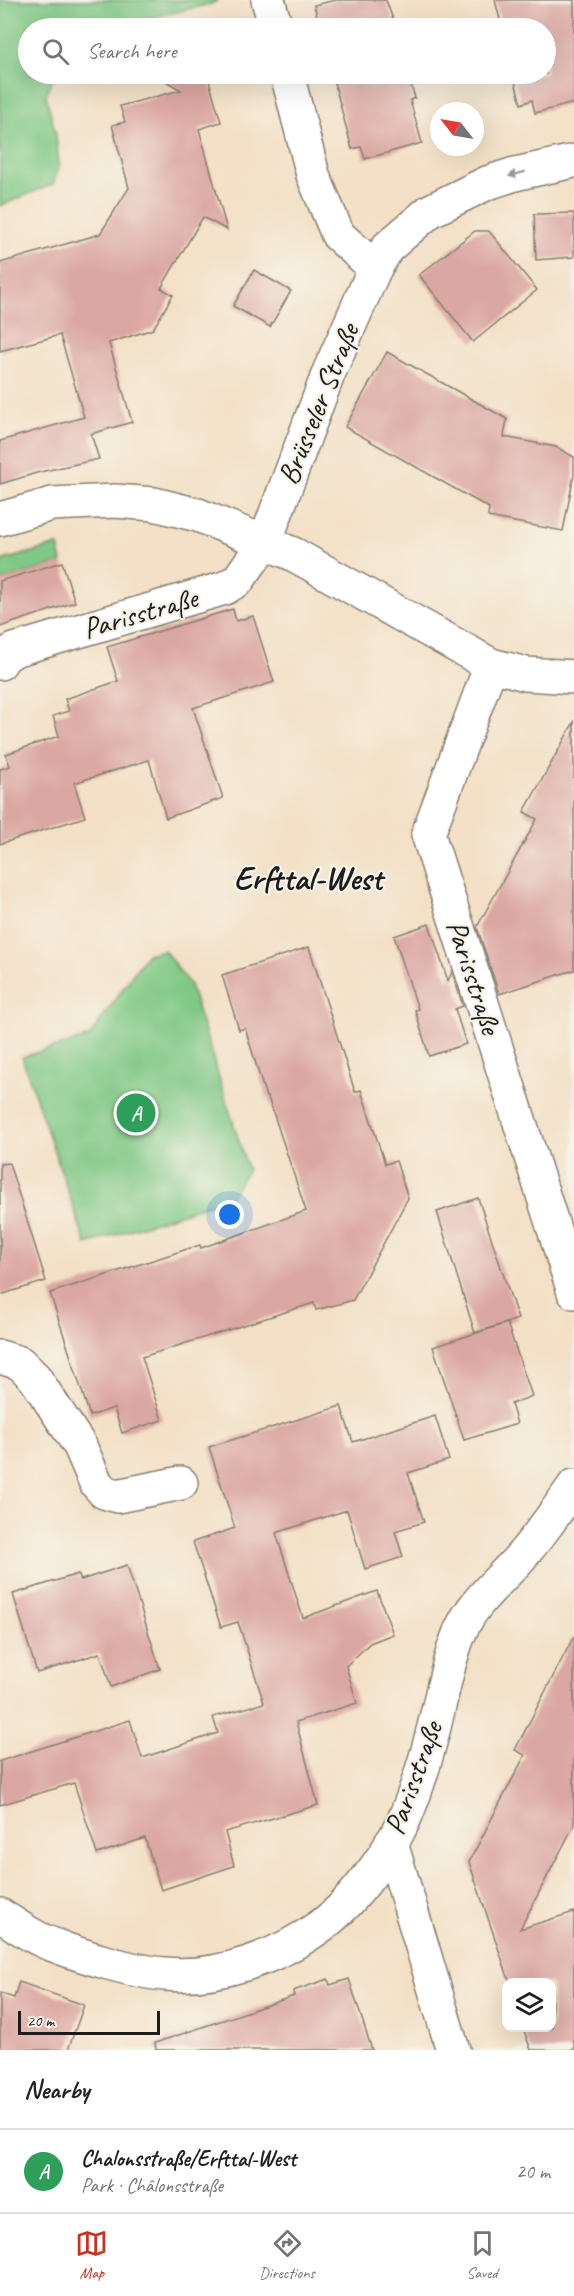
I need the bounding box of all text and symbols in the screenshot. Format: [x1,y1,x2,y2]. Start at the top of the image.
search box [18,18,556,84]
icon: search [39,35,72,68]
text: Search here [87,37,177,65]
north arrow [430,102,484,156]
one-way arrow [508,169,526,179]
street label: Brüsseler Straße [269,316,368,490]
street label: Parisstraße [78,578,204,647]
district label: Erfttal-West [234,857,386,899]
street label: Parisstraße [438,915,511,1041]
pin: A [116,1090,156,1136]
your location [215,1200,244,1229]
street label: Parisstraße [375,1714,452,1840]
map controls [502,1978,556,2032]
button: layers [502,1978,556,2032]
scale bar [18,2008,160,2036]
text: 20 m [27,2011,54,2031]
text: Nearby [24,2073,89,2106]
text: Chalonsstraße/Erfttal-West [81,2145,296,2173]
text: A [38,2159,49,2184]
text: 20 m [516,2159,550,2184]
text: Park · Châlonsstraße [81,2173,223,2198]
tab: Map [75,2227,108,2283]
tab: Directions [259,2227,315,2283]
tab: Saved [466,2227,499,2283]

